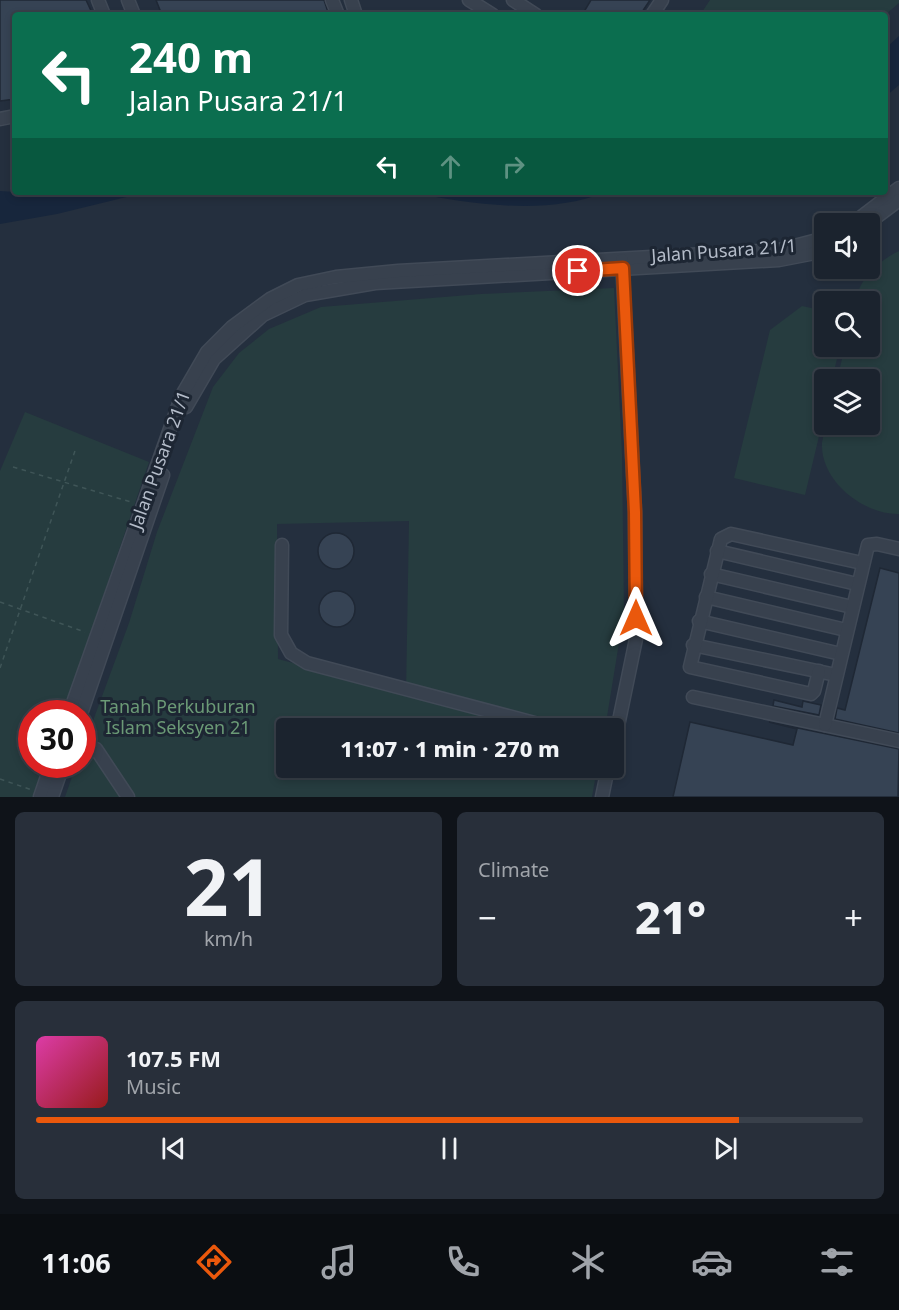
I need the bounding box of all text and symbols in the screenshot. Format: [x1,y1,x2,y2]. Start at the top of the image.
text: 240 m [129,28,253,85]
icon: left [30,36,108,114]
text: Jalan Pusara 21/1 [129,82,348,119]
icon: left [371,150,404,183]
icon: ahead [434,150,467,183]
icon: right [497,150,530,183]
map controls [814,213,880,435]
button: sound [814,213,880,279]
street label: Jalan Pusara 21/1 [648,233,797,267]
pin [552,245,603,296]
icon: arrive [561,254,594,287]
button: search [814,291,880,357]
button: layers [814,369,880,435]
street label: Jalan Pusara 21/1 [122,387,195,534]
position arrow [604,586,668,650]
park label: Tanah Perkuburan Islam Seksyen 21 [100,694,256,739]
speed limit sign: 30 [18,700,96,778]
text: 11:07 · 1 min · 270 m [340,733,560,763]
text: 21 [184,833,273,939]
text: Climate [478,856,549,883]
text: 21° [635,886,706,947]
text: − [478,895,497,940]
text: + [844,895,863,940]
text: km/h [204,925,253,952]
text: 107.5 FM [126,1043,221,1073]
text: Music [126,1073,181,1100]
icon: previous [157,1132,190,1165]
icon: pause [433,1132,466,1165]
icon: next [709,1132,742,1165]
icon: directions [193,1241,235,1283]
icon: music [318,1241,360,1283]
icon: phone [442,1241,484,1283]
icon: climate [567,1241,609,1283]
icon: car [691,1241,733,1283]
icon: filters [816,1241,858,1283]
text: 11:06 [41,1244,111,1281]

